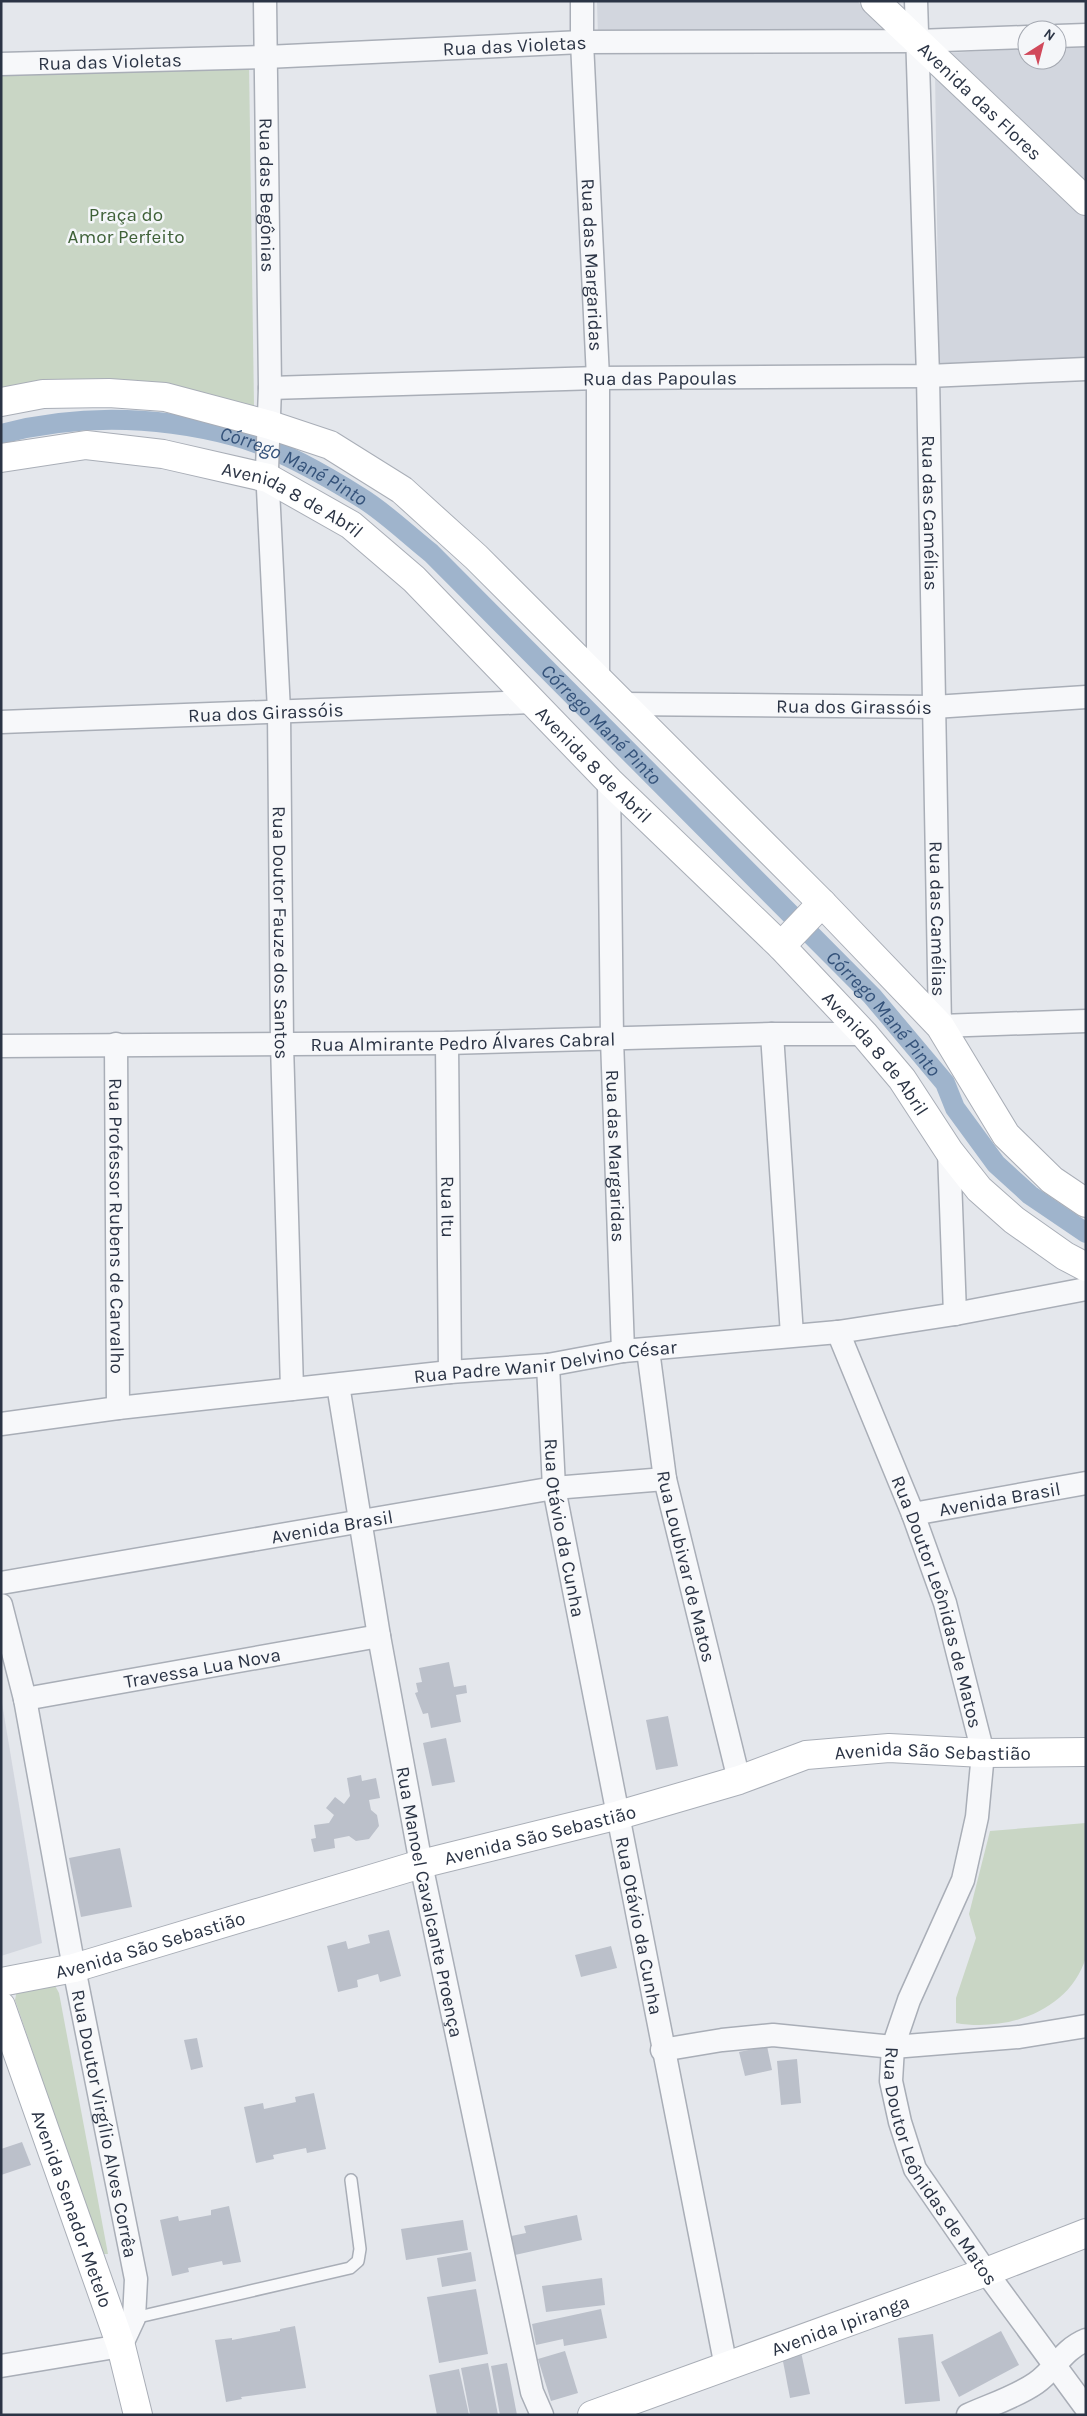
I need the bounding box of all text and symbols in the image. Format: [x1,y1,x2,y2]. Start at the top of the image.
north arrow [1017,20,1067,70]
text: N [1040,25,1058,45]
street label: Rua das Violetas [442,32,587,61]
street label: Avenida das Flores [913,38,1046,165]
street label: Rua das Violetas [38,49,182,75]
street label: Rua das Begônias [255,118,279,272]
street label: Rua das Margaridas [577,178,607,352]
park label: Praça do Amor Perfeito [67,204,185,248]
street label: Rua das Papoulas [582,367,737,390]
water label: Córrego Mané Pinto [218,422,371,511]
street label: Rua das Camélias [917,435,942,591]
street label: Avenida 8 de Abril [220,458,367,543]
water label: Córrego Mané Pinto [536,659,666,790]
street label: Rua dos Girassóis [776,695,932,719]
street label: Rua dos Girassóis [188,699,344,727]
street label: Avenida 8 de Abril [531,702,656,828]
street label: Rua Doutor Fauze dos Santos [268,806,292,1060]
street label: Rua das Camélias [925,841,949,997]
water label: Córrego Mané Pinto [821,946,945,1081]
street label: Avenida 8 de Abril [817,987,933,1120]
street label: Rua Almirante Pedro Álvares Cabral [310,1028,616,1056]
street label: Rua das Margaridas [601,1069,629,1243]
street label: Rua Professor Rubens de Carvalho [104,1078,128,1374]
street label: Rua Itu [436,1176,459,1238]
street label: Rua Padre Wanir Delvino César [413,1336,678,1388]
street label: Rua Otávio da Cunha [540,1438,589,1619]
street label: Rua Loubivar de Matos [652,1469,720,1665]
street label: Rua Doutor Leônidas de Matos [886,1473,986,1730]
street label: Avenida Brasil [937,1478,1062,1521]
street label: Avenida Brasil [270,1506,395,1548]
street label: Travessa Lua Nova [122,1644,282,1693]
street label: Avenida São Sebastião [834,1738,1031,1765]
street label: Rua Manoel Cavalcante Proença [391,1765,467,2040]
street label: Avenida São Sebastião [442,1801,639,1870]
street label: Rua Otávio da Cunha [610,1835,667,2017]
street label: Avenida São Sebastião [54,1907,248,1983]
street label: Rua Doutor Virgílio Alves Corrêa [67,1988,141,2260]
street label: Rua Doutor Leônidas de Matos [879,2046,1002,2290]
street label: Avenida Senador Metelo [27,2107,117,2311]
street label: Avenida Ipiranga [768,2291,913,2361]

